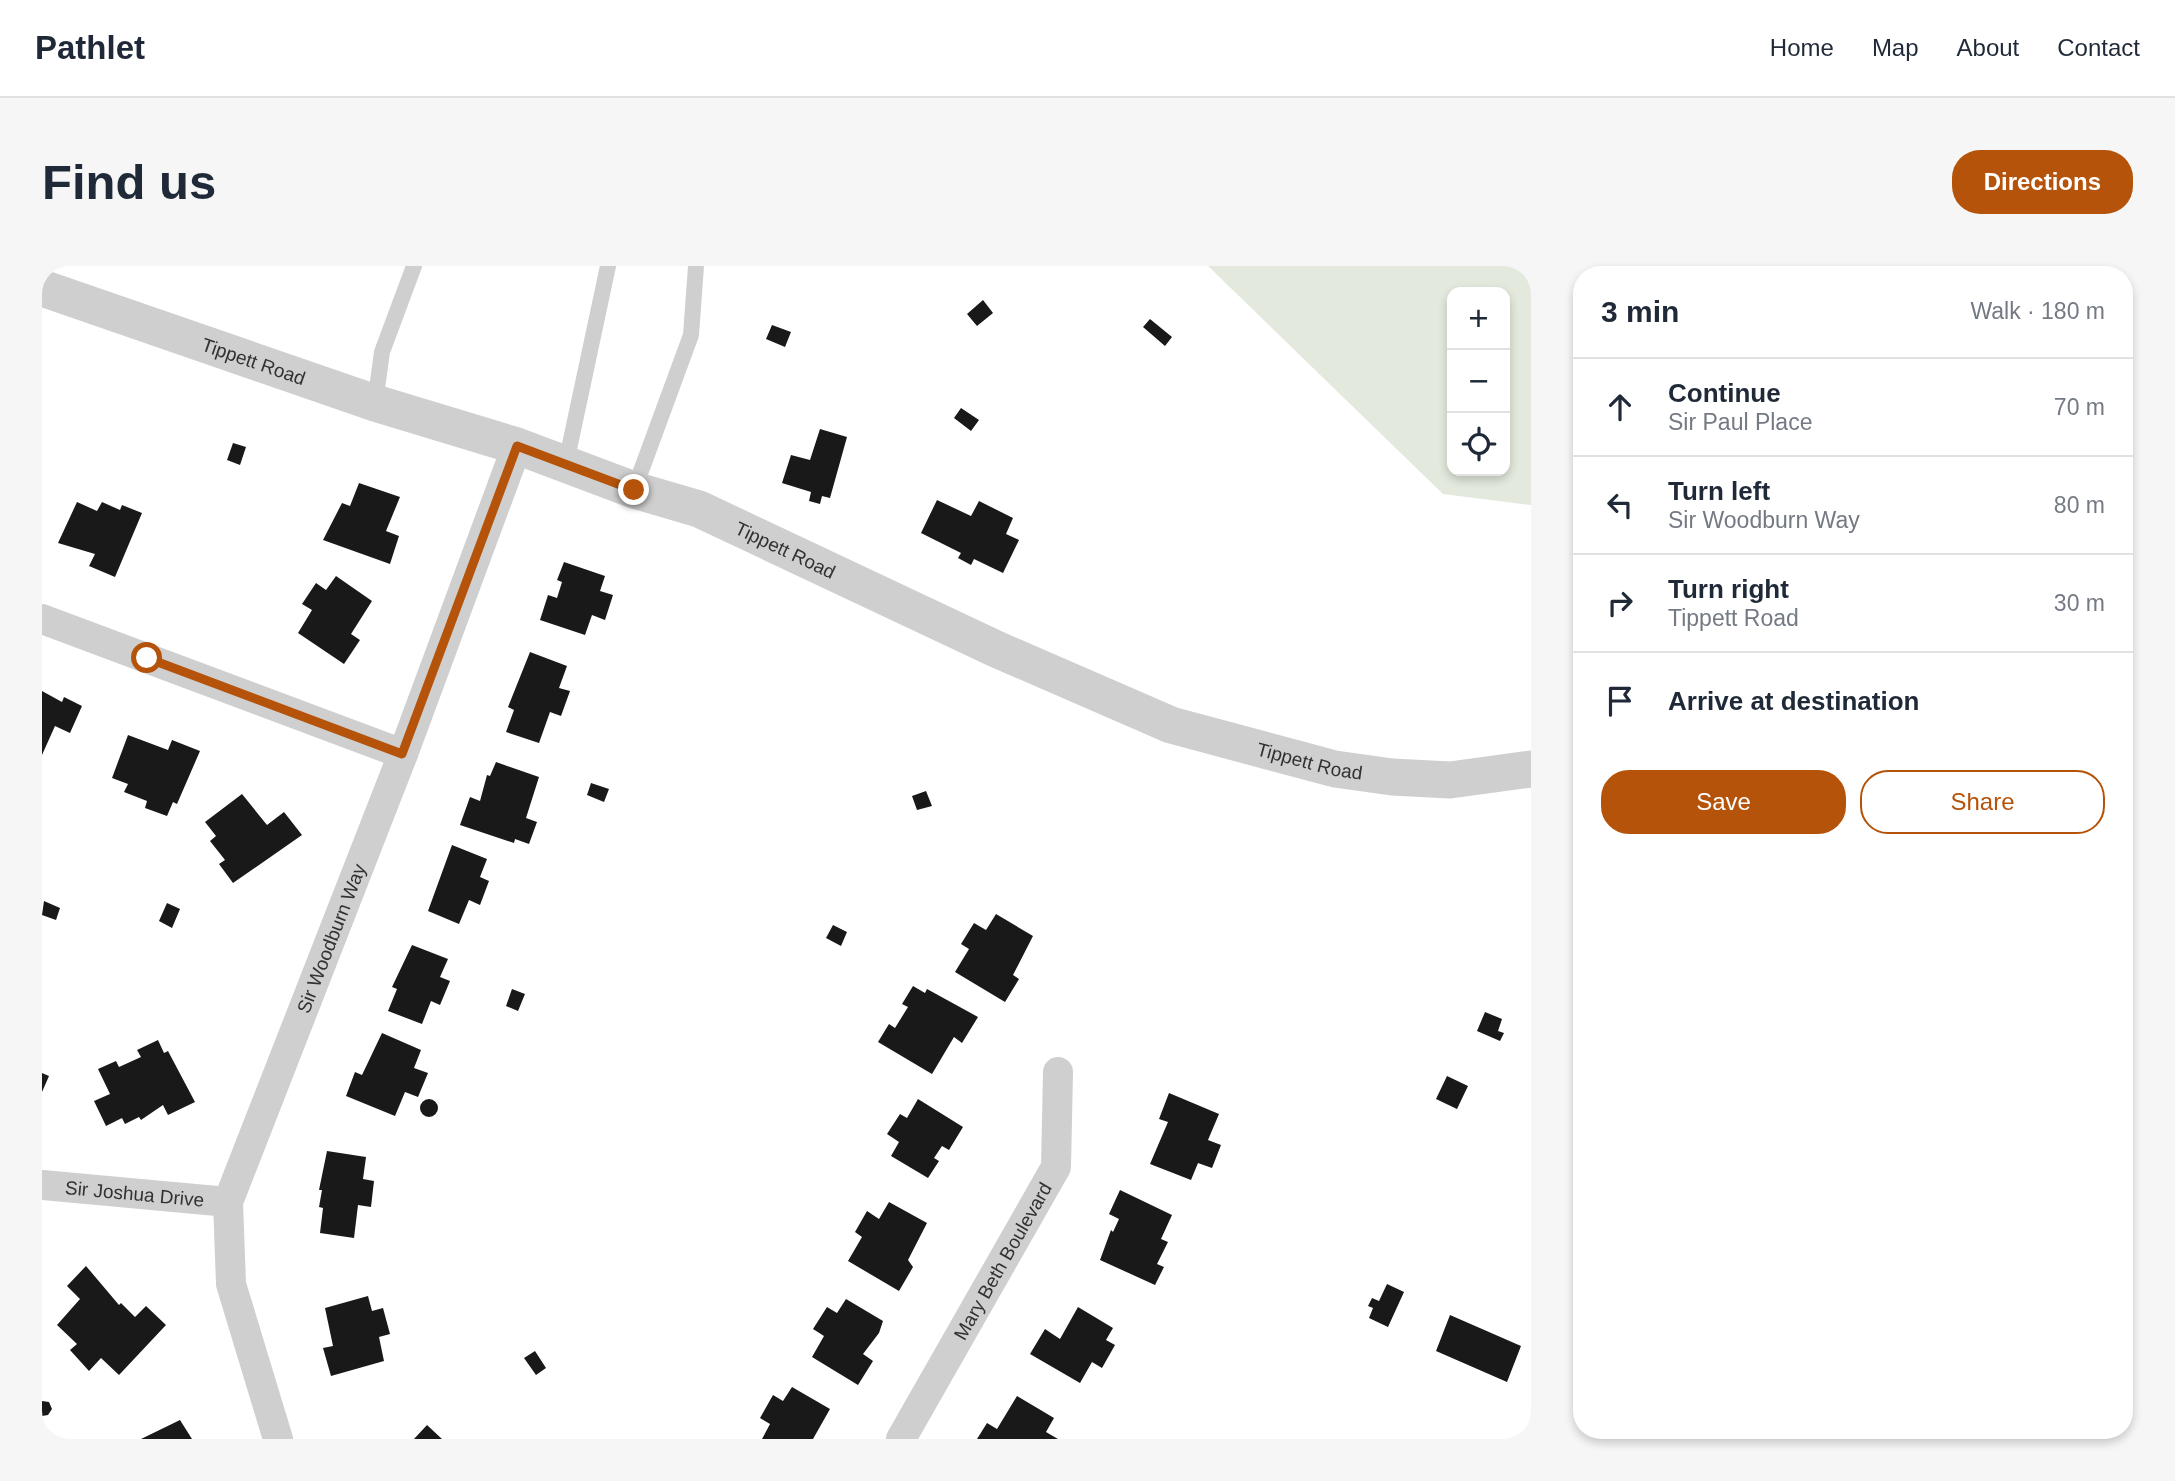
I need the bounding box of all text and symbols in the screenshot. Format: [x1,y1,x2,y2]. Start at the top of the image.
text: Pathlet [35,29,145,66]
text: Home [1770,34,1834,61]
text: Map [1872,34,1919,61]
text: About [1957,34,2019,61]
text: Contact [2057,34,2140,61]
button: Directions [1952,150,2133,214]
text: Find us [42,155,216,209]
map controls [1447,287,1510,476]
button: + [1447,287,1510,350]
text: 3 min [1601,295,1679,328]
text: Walk · 180 m [1970,298,2105,324]
street label: Tippett Road [199,334,308,389]
button: − [1447,350,1510,413]
text: Continue [1668,378,1781,408]
icon: ahead [1601,388,1639,426]
text: 70 m [2054,394,2105,420]
text: Sir Paul Place [1668,409,1812,435]
button: locate [1447,413,1510,476]
route end [618,474,649,505]
text: Turn left [1668,476,1770,506]
icon: left [1601,486,1639,524]
text: 80 m [2054,492,2105,518]
text: Sir Woodburn Way [1668,507,1860,533]
street label: Tippett Road [732,518,839,583]
text: Turn right [1668,574,1789,604]
icon: right [1601,584,1639,622]
text: 30 m [2054,590,2105,616]
text: Tippett Road [1668,605,1799,631]
route start [131,642,162,673]
icon: arrive [1601,682,1639,720]
text: Arrive at destination [1668,686,1919,716]
street label: Tippett Road [1254,739,1364,784]
button: Save [1601,770,1846,834]
button: Share [1860,770,2105,834]
street label: Sir Woodburn Way [293,860,370,1016]
street label: Sir Joshua Drive [64,1177,205,1211]
street label: Mary Beth Boulevard [950,1179,1056,1343]

